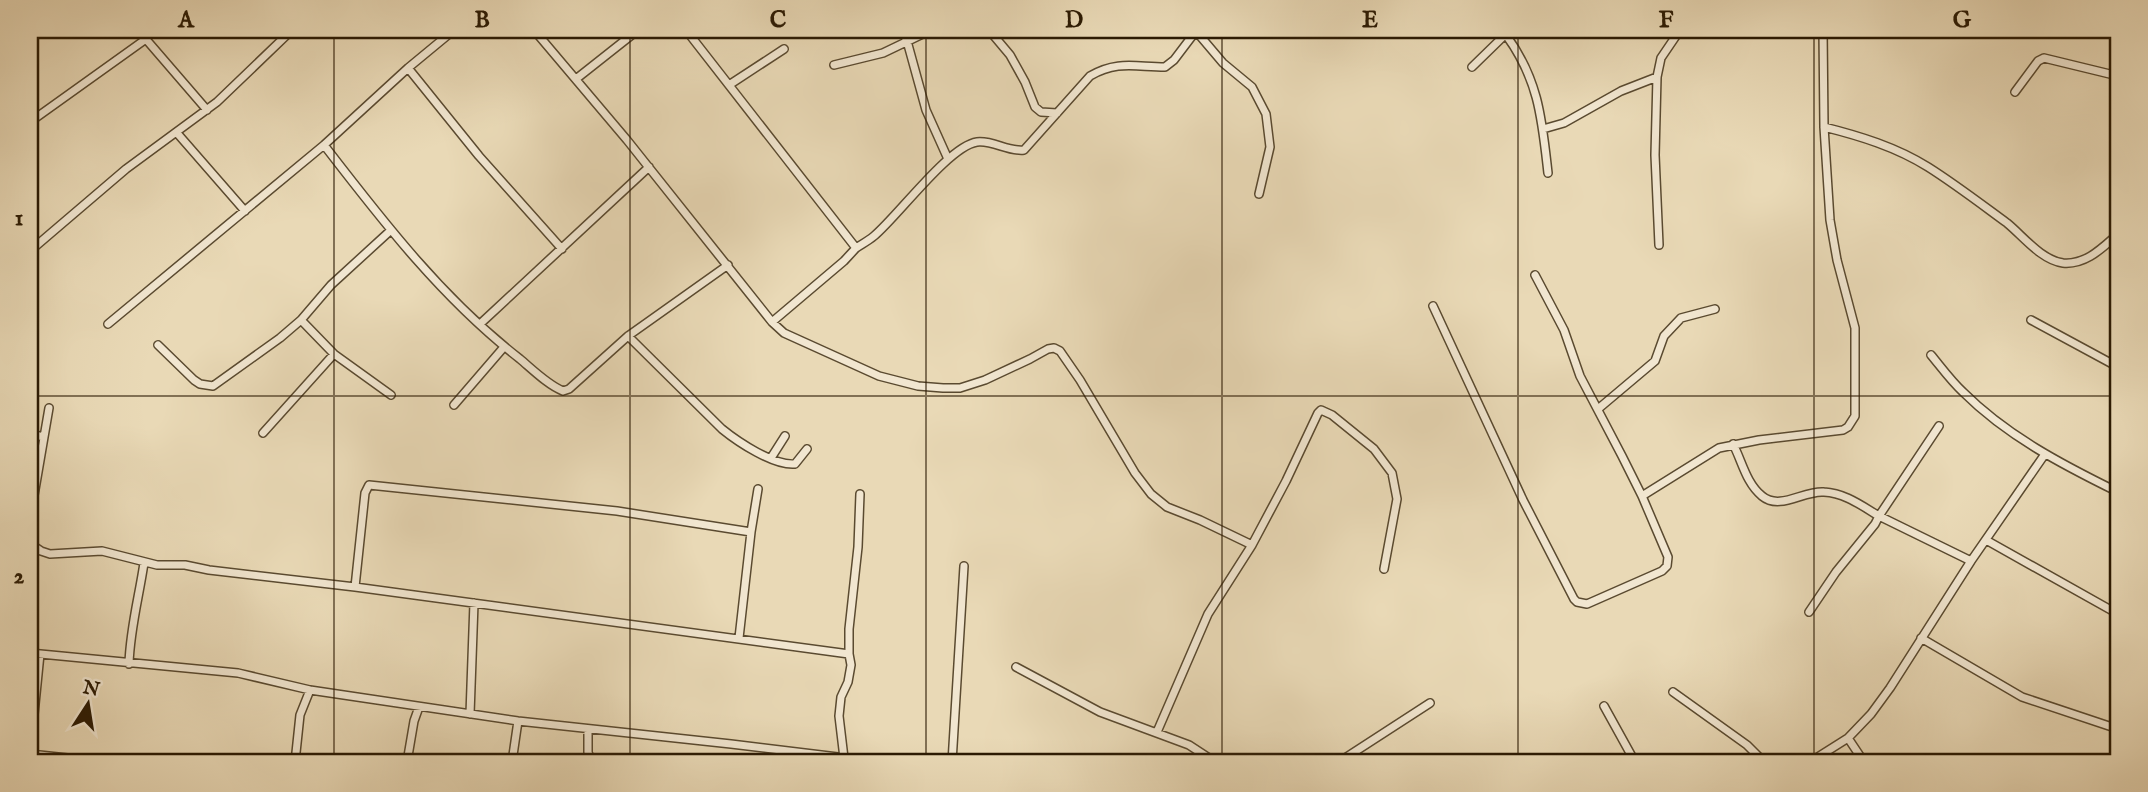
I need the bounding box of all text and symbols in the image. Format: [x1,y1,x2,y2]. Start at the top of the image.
text: A [177,6,195,35]
text: B [474,6,490,35]
text: C [770,6,787,35]
text: D [1065,6,1083,35]
text: E [1362,6,1378,35]
text: F [1659,6,1674,35]
text: G [1953,6,1972,35]
text: 1 [15,204,23,233]
text: 2 [14,562,25,591]
north arrow [52,670,122,740]
text: N [80,676,102,703]

